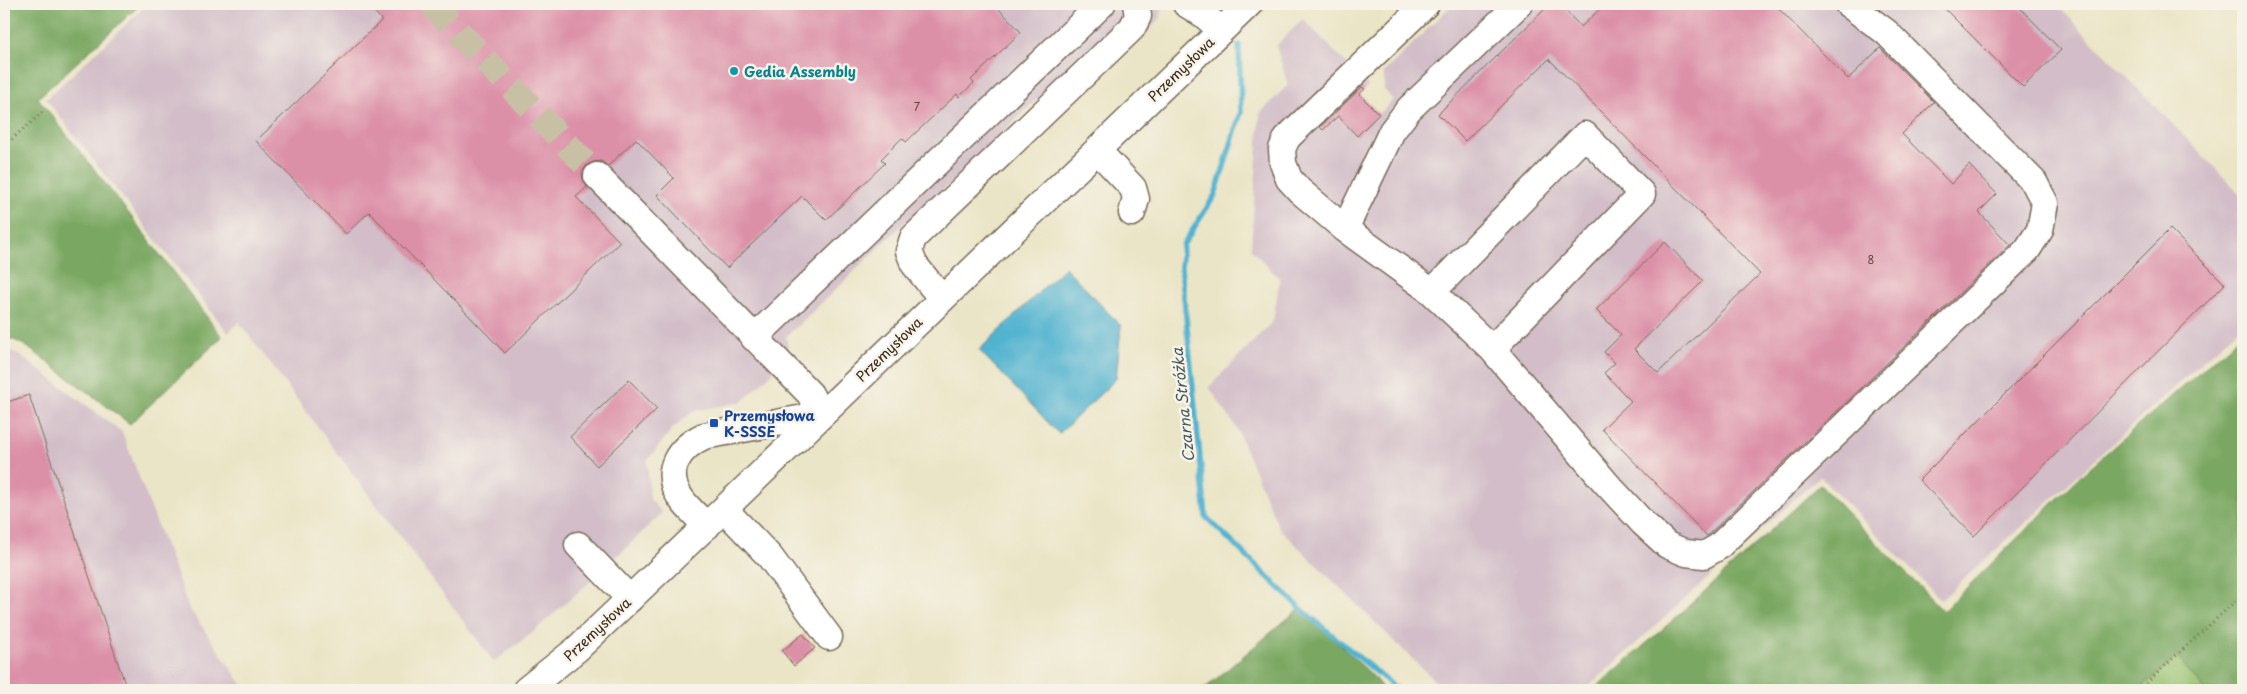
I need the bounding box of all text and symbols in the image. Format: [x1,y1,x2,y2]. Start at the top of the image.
street label: Przemysłowa [1143,32,1219,106]
place label: Gedia Assembly [744,61,856,82]
marker: Gedia Assembly [728,65,740,77]
house number: 7 [914,98,920,115]
house number: 8 [1868,251,1875,268]
street label: Przemysłowa [851,312,927,386]
water label: Czarna Stróżka [1164,346,1199,463]
place label: Przemysłowa K-SSSE [724,405,815,442]
marker: Przemysłowa K-SSSE [708,417,720,429]
street label: Przemysłowa [559,592,636,666]

